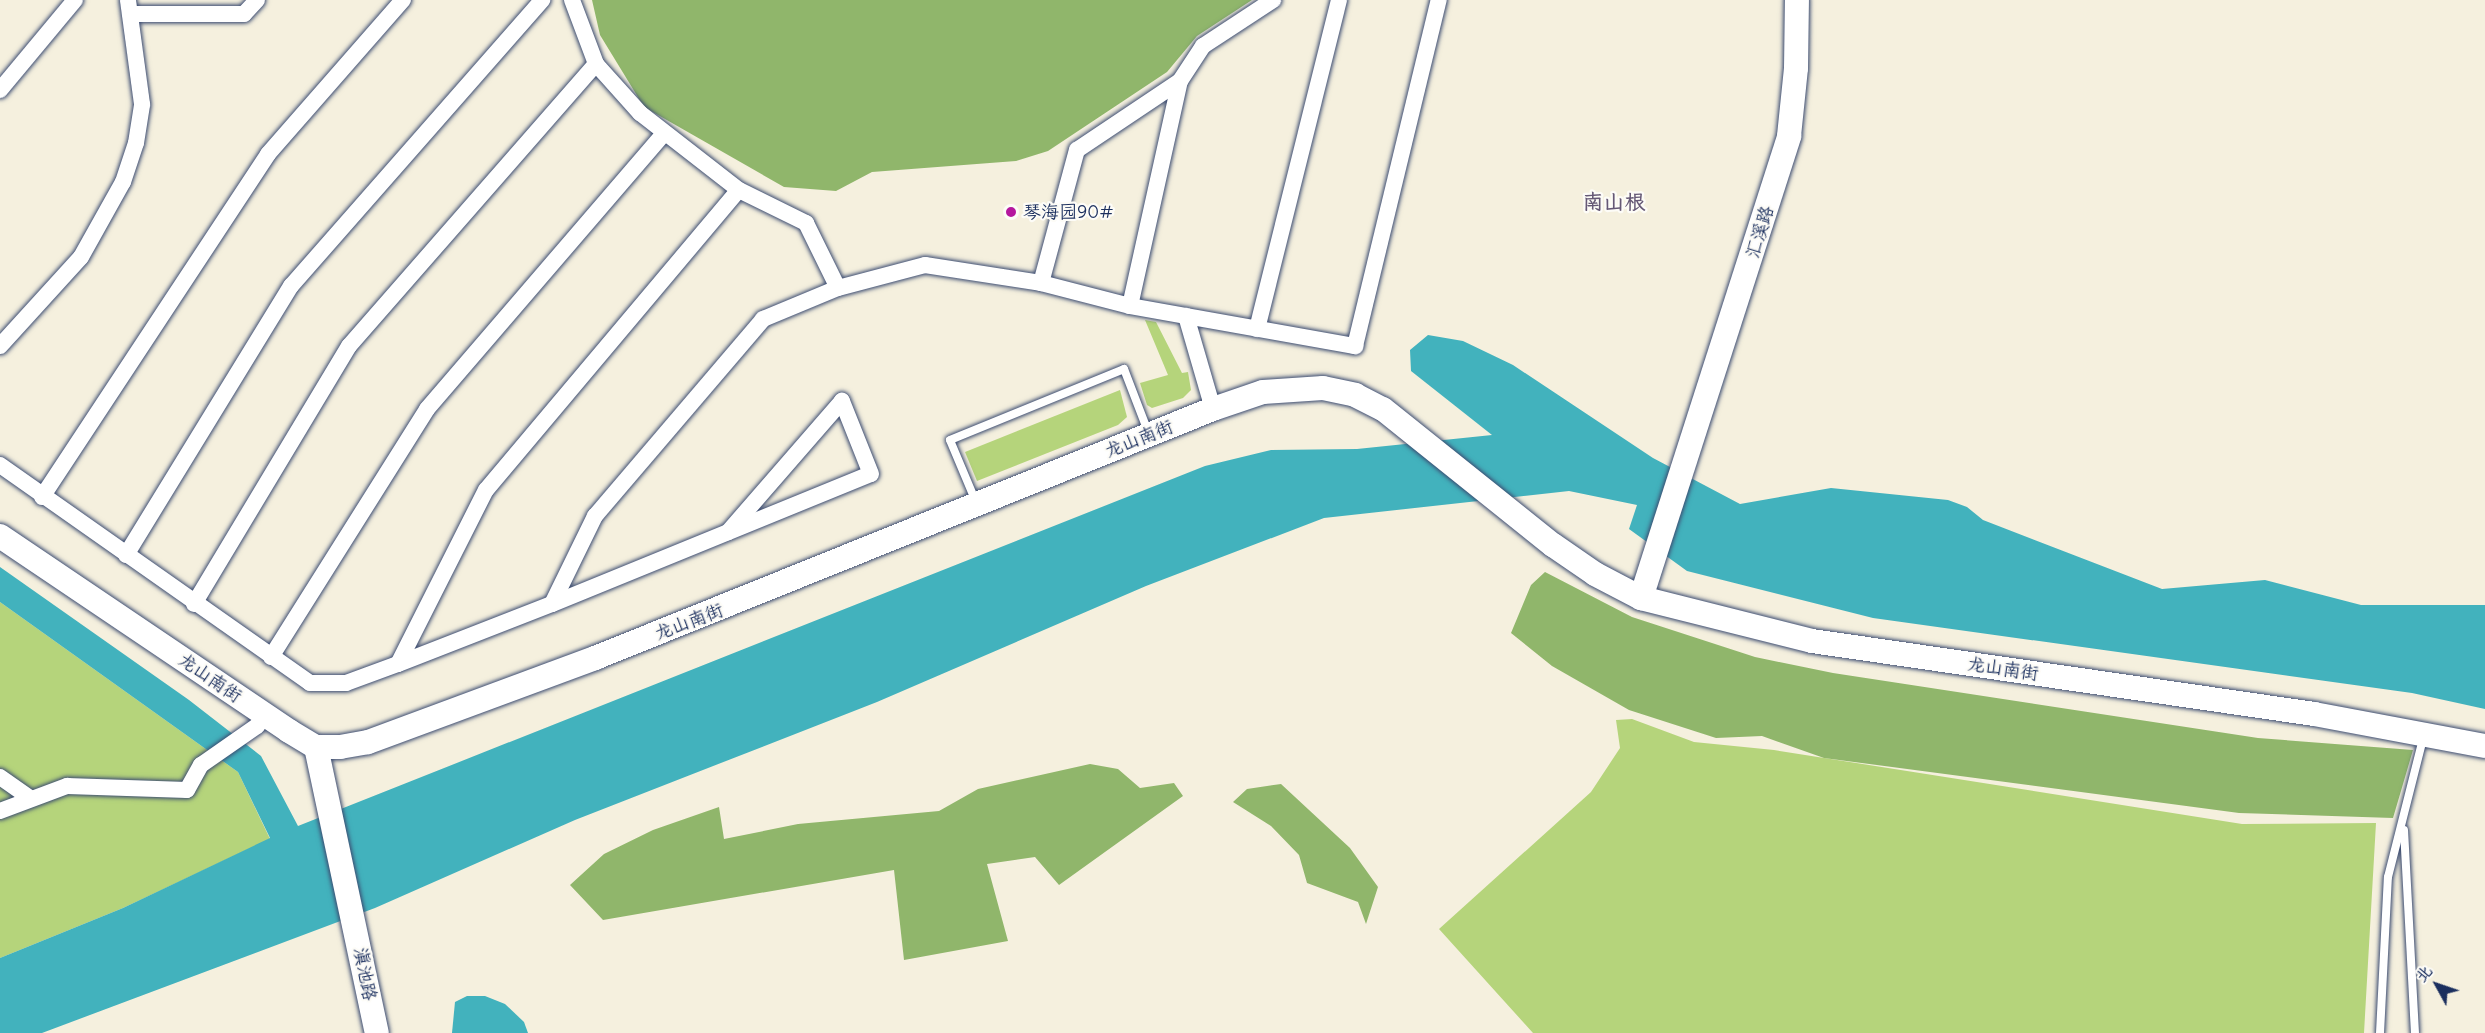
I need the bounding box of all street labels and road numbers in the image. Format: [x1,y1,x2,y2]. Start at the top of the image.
street label: 汇溪路 [1742,203,1778,261]
street label: 龙山南街 [1102,416,1176,462]
street label: 龙山南街 [652,599,726,645]
street label: 龙山南街 [174,649,246,707]
street label: 龙山南街 [1966,653,2040,685]
street label: 滇池路 [349,945,381,1003]

